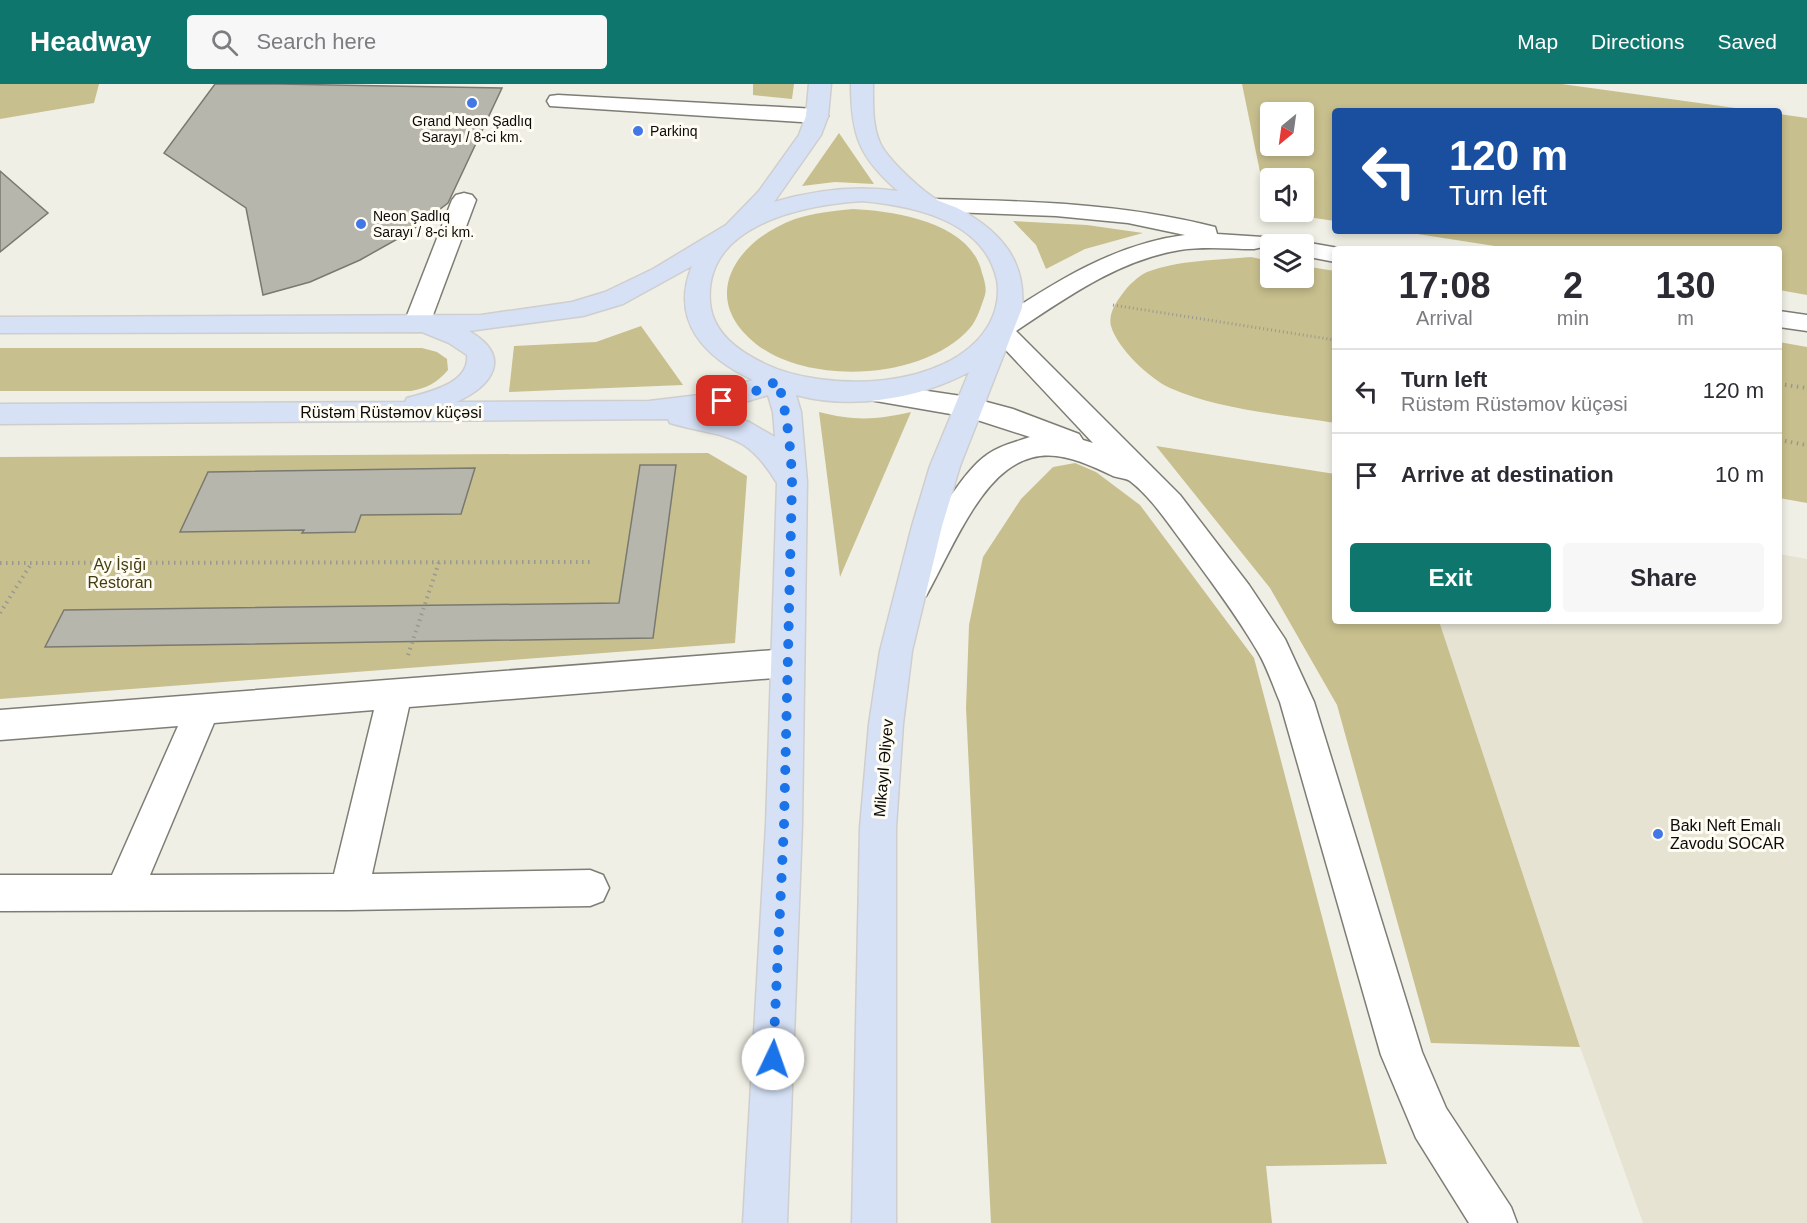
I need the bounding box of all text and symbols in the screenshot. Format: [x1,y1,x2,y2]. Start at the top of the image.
search box [187,15,607,69]
text: Headway [30,26,151,57]
icon: search [208,26,241,59]
text: Search here [256,29,376,54]
text: Map [1517,30,1558,53]
text: Directions [1591,30,1684,53]
text: Saved [1717,30,1777,53]
marker: Grand Neon Şadlıq Sarayı / 8-ci km. [465,96,479,110]
north arrow [1260,102,1314,156]
map controls [1260,102,1314,288]
place label: Grand Neon Şadlıq Sarayı / 8-ci km. [412,113,532,145]
place label: Parkinq [650,123,697,139]
marker: Parkinq [631,124,645,138]
icon: left [1350,132,1428,210]
text: 120 m [1449,132,1568,179]
button: sound [1260,168,1314,222]
text: Turn left [1449,181,1547,211]
place label: Neon Şadlıq Sarayı / 8-ci km. [373,208,474,240]
marker: Neon Şadlıq Sarayı / 8-ci km. [354,217,368,231]
button: layers [1260,234,1314,288]
text: 17:08 [1398,265,1490,306]
text: 2 [1563,265,1583,306]
text: 130 [1655,265,1716,306]
text: Arrival [1416,307,1473,329]
text: min [1557,307,1589,329]
text: m [1677,307,1694,329]
text: Turn left [1401,367,1487,392]
pin [696,375,747,426]
icon: left [1350,375,1383,408]
text: 120 m [1703,378,1764,403]
icon: arrive [705,384,738,417]
text: Rüstəm Rüstəmov küçəsi [1401,393,1628,415]
street label: Rüstəm Rüstəmov küçəsi [300,404,482,421]
icon: arrive [1350,459,1383,492]
text: Arrive at destination [1401,462,1614,487]
text: 10 m [1715,462,1764,487]
button: Exit [1350,543,1551,612]
button: Share [1563,543,1764,612]
park label: Ay İşığı Restoran [88,555,152,591]
street label: Mikayıl Əliyev [871,718,896,818]
place label: Bakı Neft Emalı Zavodu SOCAR [1670,817,1785,852]
marker: Bakı Neft Emalı Zavodu SOCAR [1651,827,1665,841]
position arrow [741,1027,805,1091]

